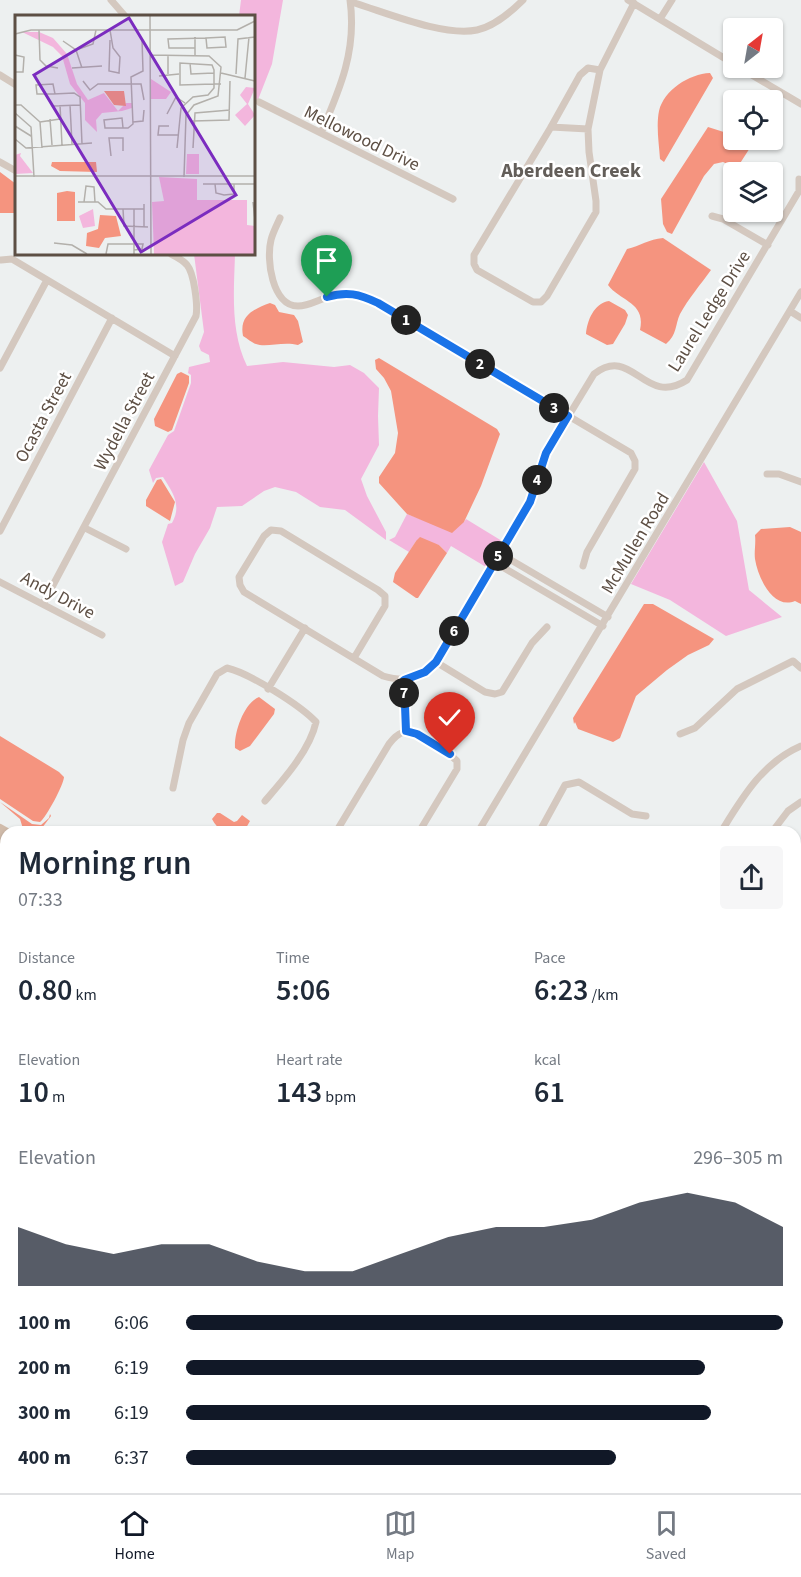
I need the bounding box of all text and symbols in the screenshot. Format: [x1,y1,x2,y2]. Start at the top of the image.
inset map [15,15,255,255]
north arrow [723,18,783,78]
map controls [723,18,783,222]
button: locate [723,90,783,150]
street label: Mellowood Drive [300,100,424,177]
district label: Aberdeen Creek [500,157,641,185]
button: layers [723,162,783,222]
pin [301,235,352,297]
icon: arrive [310,244,343,277]
street label: Laurel Ledge Drive [662,246,757,377]
pin: 1 [391,305,421,335]
text: 1 [402,309,410,331]
pin: 2 [465,349,495,379]
text: 2 [476,353,484,375]
street label: Ocasta Street [9,367,78,467]
street label: Wydella Street [88,368,161,475]
pin: 3 [539,393,569,423]
text: 3 [550,397,558,419]
pin: 4 [522,465,552,495]
text: 4 [533,469,541,491]
street label: McMullen Road [595,488,676,599]
pin: 5 [483,541,513,571]
text: 5 [494,545,502,567]
street label: Andy Drive [16,565,99,625]
pin: 6 [439,616,469,646]
text: 6 [450,620,458,642]
pin: 7 [389,678,419,708]
text: 7 [400,682,408,704]
pin [424,692,475,754]
icon: check [433,701,466,734]
text: Morning run [18,840,192,887]
button: share [720,846,783,909]
text: 07:33 [18,886,63,914]
text: Distance [18,947,75,969]
text: Time [276,947,310,969]
text: Pace [534,947,565,969]
text: 0.80 [18,969,72,1012]
text: 5:06 [276,969,330,1012]
text: 6:23 [534,969,588,1012]
text: km [72,984,97,1006]
text: /km [588,984,618,1006]
text: Elevation [18,1049,80,1071]
text: Heart rate [276,1049,343,1071]
text: kcal [534,1049,561,1071]
text: 10 [18,1071,49,1114]
text: 143 [276,1071,322,1114]
text: 61 [534,1071,565,1114]
text: m [49,1086,65,1108]
text: bpm [322,1086,356,1108]
text: Elevation [18,1144,96,1172]
text: 296–305 m [693,1144,783,1172]
text: 100 m [18,1309,71,1337]
text: 6:06 [114,1309,149,1337]
text: 200 m [18,1354,71,1382]
text: 6:19 [114,1354,149,1382]
text: 300 m [18,1399,71,1427]
text: 6:19 [114,1399,149,1427]
text: 400 m [18,1444,71,1472]
text: 6:37 [114,1444,149,1472]
tab: Home [114,1507,155,1565]
tab: Map [384,1507,417,1565]
tab: Saved [646,1507,687,1565]

